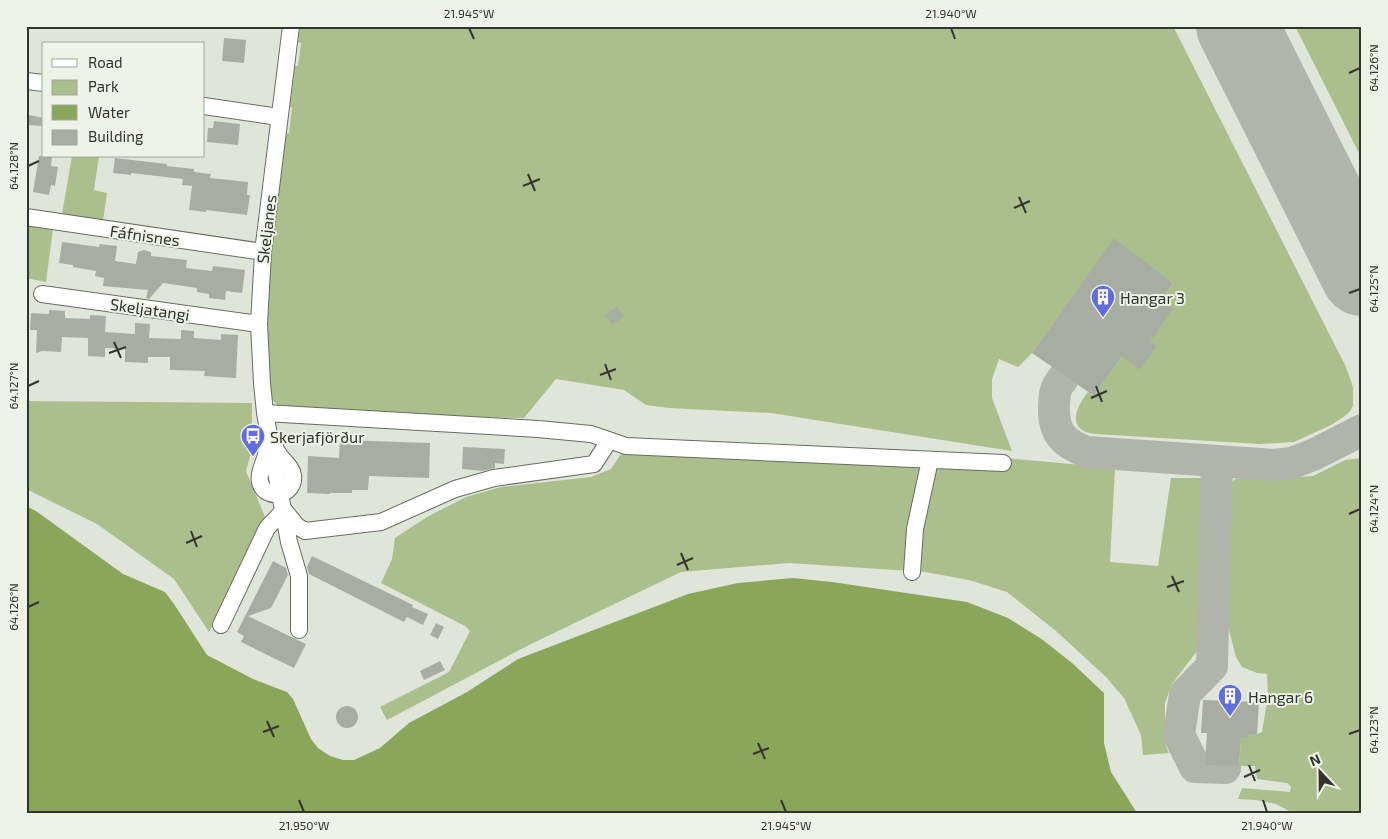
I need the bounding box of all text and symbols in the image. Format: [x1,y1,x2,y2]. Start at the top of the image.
text: 21.945°W [444,6,494,20]
text: 21.940°W [925,6,977,20]
legend [42,42,205,158]
text: 64.126°N [1366,44,1380,92]
text: Road [88,53,123,71]
text: Park [88,77,119,95]
text: Water [88,103,130,121]
text: Building [88,127,144,145]
text: 64.128°N [6,142,20,190]
street label: Skeljanes [252,194,281,265]
street label: Fáfnisnes [109,221,181,249]
text: 64.125°N [1366,265,1380,313]
building icon: Hangar 3 [1090,284,1116,318]
place label: Hangar 3 [1120,288,1185,307]
street label: Skeljatangi [109,294,191,325]
text: 64.127°N [6,363,20,409]
bus stop icon: Skerjafjörður [240,423,266,457]
place label: Skerjafjörður [270,427,365,447]
text: 64.124°N [1366,485,1380,533]
text: 64.126°N [6,583,20,631]
building icon: Hangar 6 [1217,683,1243,717]
place label: Hangar 6 [1248,687,1313,706]
text: 64.123°N [1366,706,1380,754]
north arrow [1296,746,1346,796]
text: N [1307,750,1323,769]
text: 21.950°W [279,818,329,832]
text: 21.945°W [761,818,811,832]
text: 21.940°W [1241,818,1293,832]

